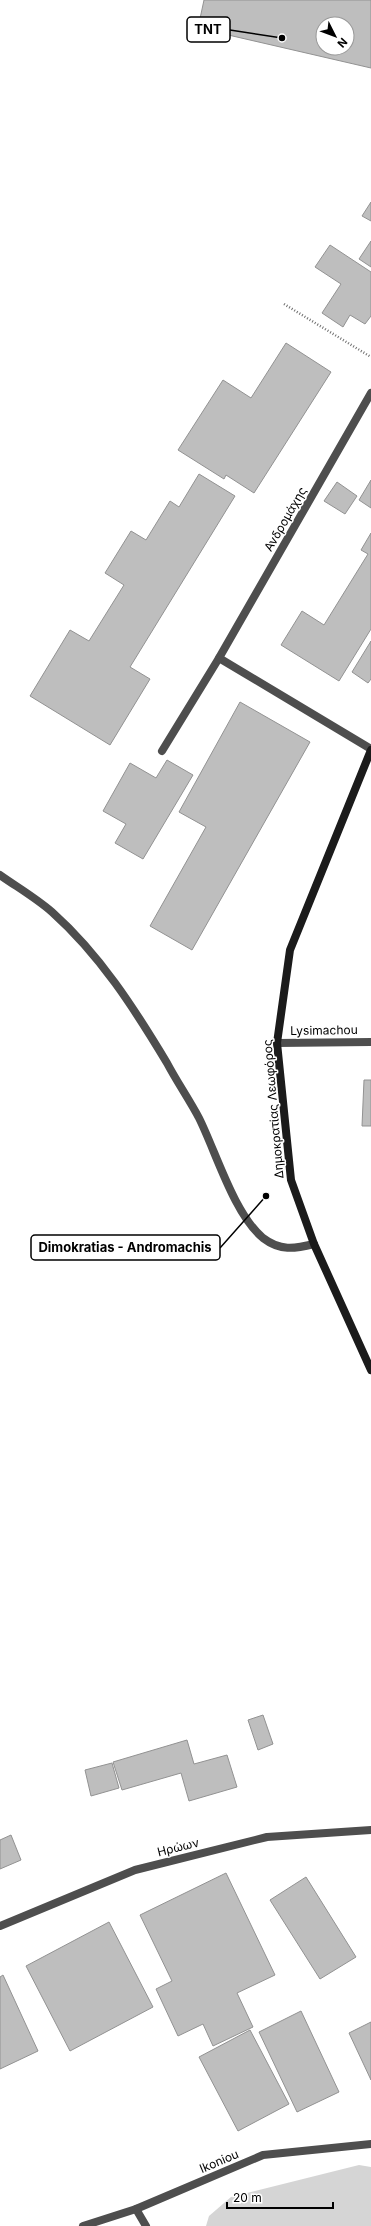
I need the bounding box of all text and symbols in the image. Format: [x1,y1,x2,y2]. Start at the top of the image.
north arrow [315,16,355,56]
callout: TNT [187,17,230,42]
text: TNT [194,21,222,37]
text: N [334,35,350,50]
street label: Ανδρομάχης [261,484,310,554]
street label: Lysimachou [290,1022,358,1038]
street label: Δημοκρατίας Λεωφόρος [259,1039,287,1179]
callout: Dimokratias - Andromachis [31,1235,220,1260]
text: Dimokratias - Andromachis [38,1239,212,1255]
street label: Ηρώων [156,1835,200,1859]
street label: Ikoniou [197,2146,241,2176]
scale bar [227,2184,333,2210]
text: 20 m [233,2190,262,2205]

